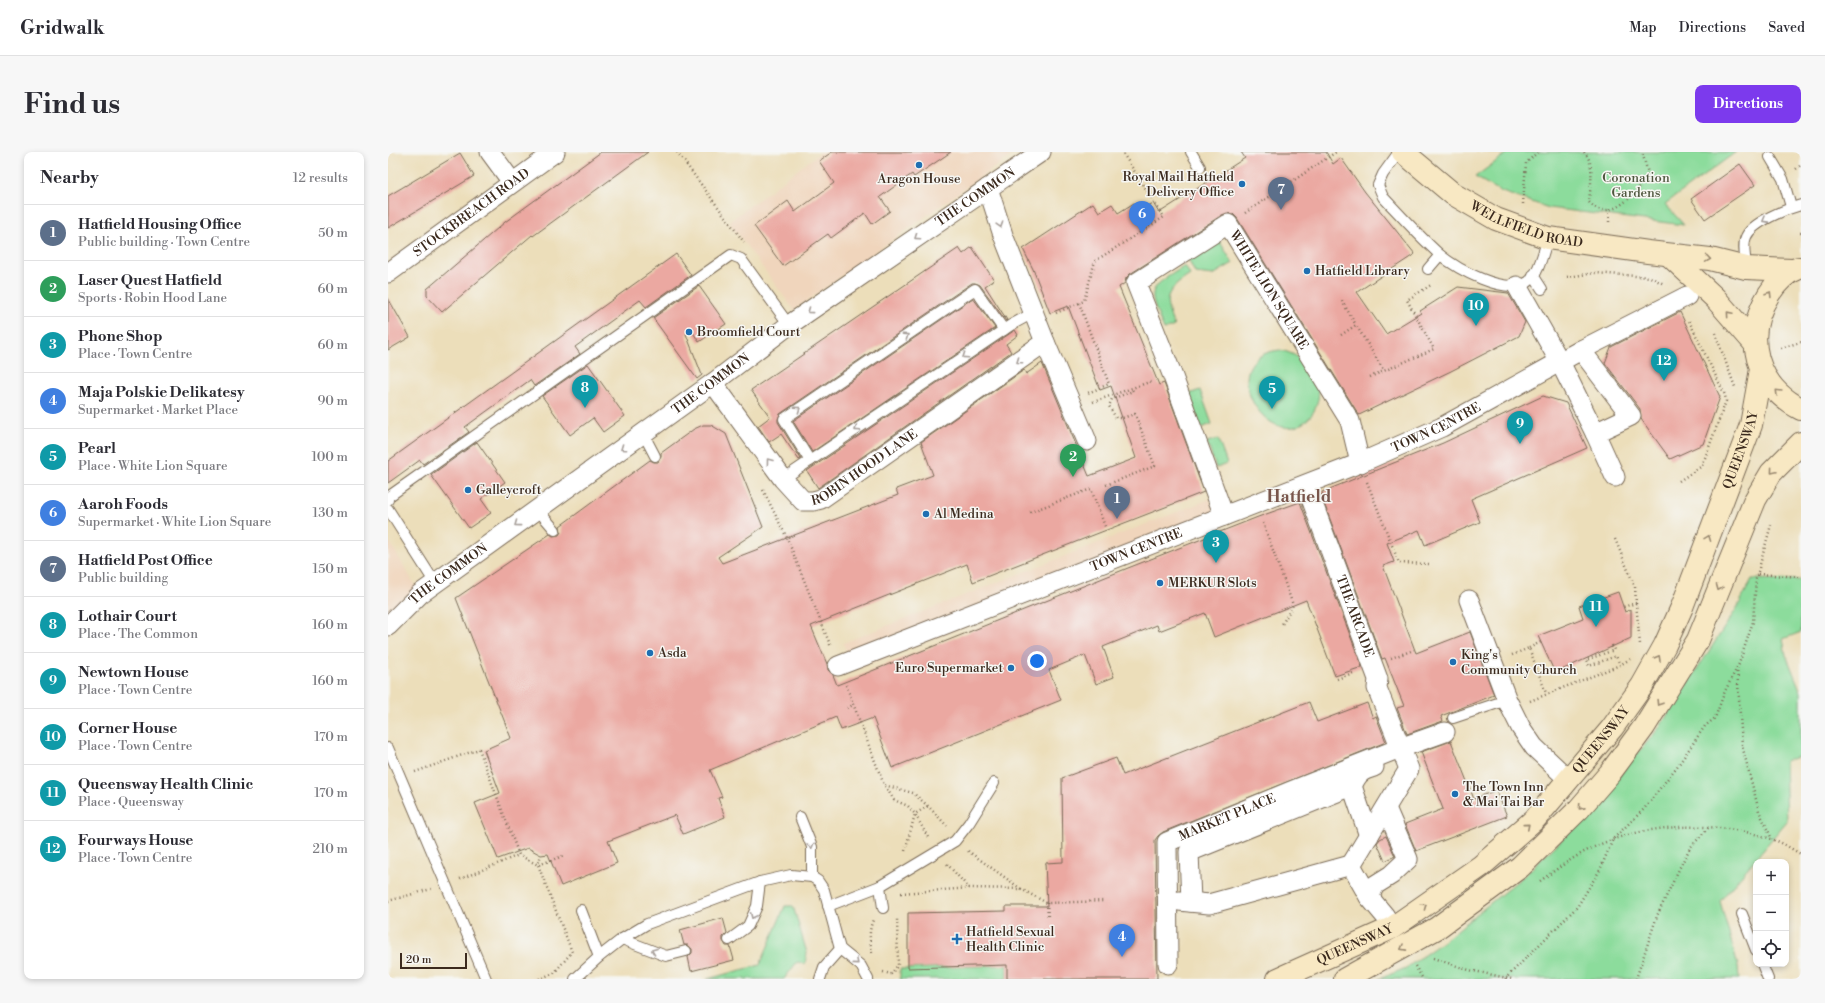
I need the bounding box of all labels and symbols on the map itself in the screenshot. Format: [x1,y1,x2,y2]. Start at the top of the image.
marker: Aragon House [914,160,924,170]
street label: THE COMMON [933,164,1018,230]
street label: STOCKBREACH ROAD [410,165,533,260]
place label: Royal Mail Hatfield Delivery Office [1122,169,1235,200]
park label: Coronation Gardens [1602,170,1670,201]
place label: Aragon House [877,171,961,187]
pin: 7 [1268,177,1294,210]
marker: Royal Mail Hatfield Delivery Office [1237,179,1247,189]
street label: WELLFIELD ROAD [1466,197,1584,251]
pin: 6 [1129,201,1155,234]
one-way arrow [1762,216,1769,223]
one-way arrow [995,221,1004,228]
street label: WHITE LION SQUARE [1225,227,1312,353]
one-way arrow [914,232,921,239]
one-way arrow [1705,254,1711,263]
place label: Hatfield Library [1315,263,1411,279]
marker: Hatfield Library [1302,266,1312,276]
one-way arrow [1765,291,1772,298]
pin: 10 [1463,293,1489,326]
one-way arrow [807,306,814,313]
one-way arrow [1727,312,1734,319]
place label: Broomfield Court [696,324,801,340]
marker: Broomfield Court [684,327,694,337]
one-way arrow [902,333,909,341]
pin: 12 [1651,348,1677,381]
street label: THE COMMON [669,350,753,418]
one-way arrow [962,351,969,359]
one-way arrow [1016,356,1023,363]
pin: 8 [572,375,598,408]
pin: 5 [1259,376,1285,409]
one-way arrow [1775,389,1783,397]
street label: TOWN CENTRE [1389,399,1484,456]
one-way arrow [794,406,801,414]
street label: QUEENSWAY [1719,408,1762,491]
pin: 9 [1507,411,1533,444]
one-way arrow [855,424,862,431]
street label: ROBIN HOOD LANE [810,426,921,509]
one-way arrow [620,443,627,450]
pin: 2 [1060,444,1086,477]
one-way arrow [766,458,774,465]
one-way arrow [1771,466,1778,474]
place label: Galleycroft [476,482,542,498]
marker: Galleycroft [463,485,473,495]
pin: 1 [1104,486,1130,519]
district label: Hatfield [1266,486,1332,508]
place label: Al Medina [933,506,994,522]
marker: Al Medina [921,509,931,519]
one-way arrow [514,519,521,526]
street label: TOWN CENTRE [1088,525,1185,575]
pin: 3 [1203,530,1229,563]
one-way arrow [1704,535,1712,542]
street label: THE COMMON [406,540,491,608]
street label: THE ARCADE [1332,573,1377,660]
place label: MERKUR Slots [1168,575,1257,591]
marker: MERKUR Slots [1155,578,1165,588]
one-way arrow [1716,584,1724,592]
pin: 11 [1583,594,1609,627]
place label: Asda [657,645,687,661]
place label: King's Community Church [1461,647,1577,678]
marker: Asda [645,648,655,658]
your location [1027,651,1047,671]
one-way arrow [1653,655,1660,662]
marker: King's Community Church [1448,657,1458,667]
place label: Euro Supermarket [895,660,1003,676]
marker: Euro Supermarket [1006,663,1016,673]
one-way arrow [1656,699,1663,706]
street label: QUEENSWAY [1569,702,1634,777]
place label: The Town Inn & Mai Tai Bar [1463,779,1545,810]
marker: The Town Inn & Mai Tai Bar [1450,789,1460,799]
street label: MARKET PLACE [1176,790,1278,844]
one-way arrow [1578,802,1585,809]
one-way arrow [1522,824,1529,831]
one-way arrow [806,843,814,849]
one-way arrow [1420,903,1427,911]
one-way arrow [750,911,758,919]
street label: QUEENSWAY [1314,920,1397,969]
place label: Hatfield Sexual Health Clinic [966,924,1055,955]
pin: 4 [1109,924,1135,957]
marker: Hatfield Sexual Health Clinic [951,933,963,945]
one-way arrow [1400,943,1407,950]
one-way arrow [650,948,657,956]
scale bar [400,951,467,970]
one-way arrow [851,958,858,965]

